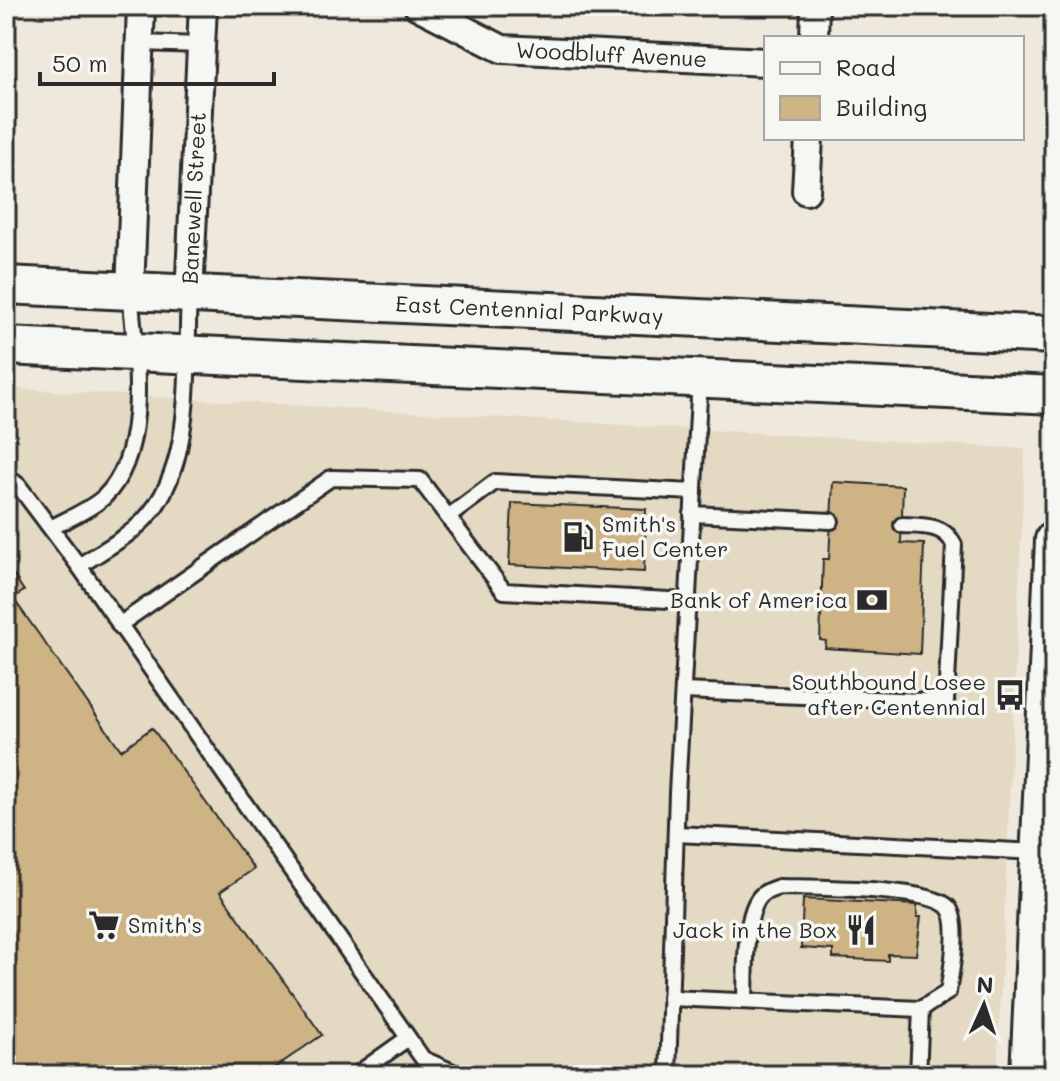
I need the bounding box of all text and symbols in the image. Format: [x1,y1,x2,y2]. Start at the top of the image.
street label: Woodbluff Avenue [515,35,708,73]
scale bar [40,36,274,86]
legend [764,36,1024,140]
text: 50 m [52,47,108,78]
text: Road [836,51,896,82]
text: Building [836,91,927,122]
street label: Banewell Street [175,111,212,285]
street label: East Centennial Parkway [395,289,664,330]
place label: Smith's Fuel Center [602,509,728,563]
fuel station icon: Smith's Fuel Center [561,520,595,554]
bank icon: Bank of America [855,583,889,617]
place label: Bank of America [670,585,848,614]
place label: Southbound Losee after Centennial [792,667,986,721]
bus stop icon: Southbound Losee after Centennial [993,678,1027,712]
supermarket icon: Smith's [87,908,121,942]
place label: Smith's [128,910,202,939]
restaurant icon: Jack in the Box [844,913,878,947]
place label: Jack in the Box [673,915,837,944]
north arrow [944,965,1024,1045]
text: N [976,970,994,999]

